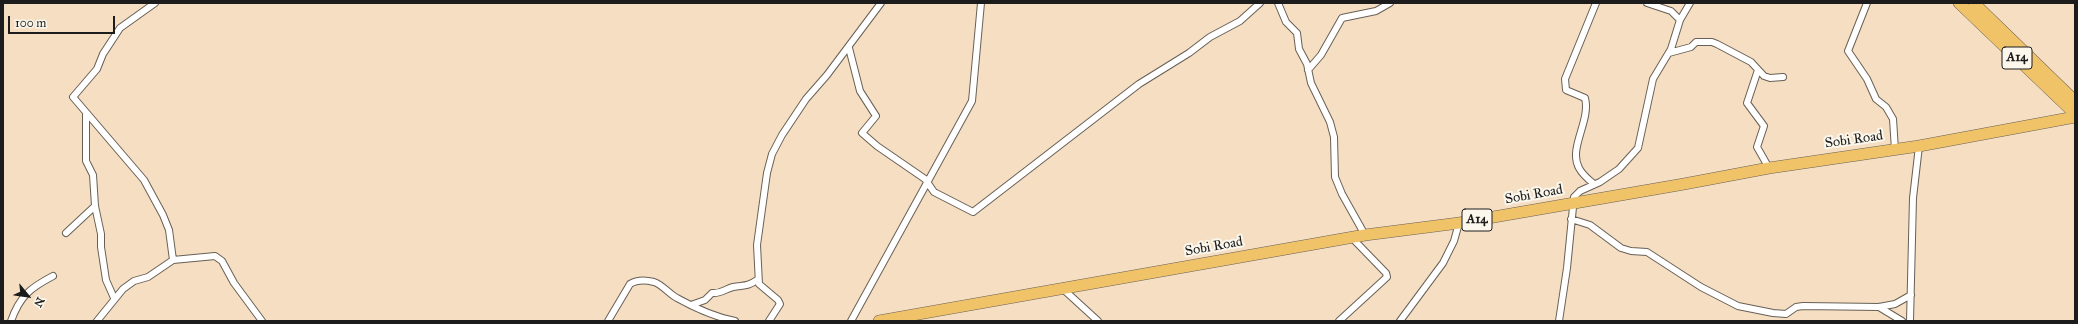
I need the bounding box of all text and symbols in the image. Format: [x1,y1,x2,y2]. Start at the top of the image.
scale bar [10,8,117,34]
text: 100 m [15,16,46,30]
road number: A14 [2002,47,2032,69]
street label: Sobi Road [1824,128,1884,152]
street label: Sobi Road [1504,182,1564,208]
road number: A14 [1462,209,1492,231]
street label: Sobi Road [1184,234,1244,260]
north arrow [8,276,48,316]
text: N [31,295,47,309]

